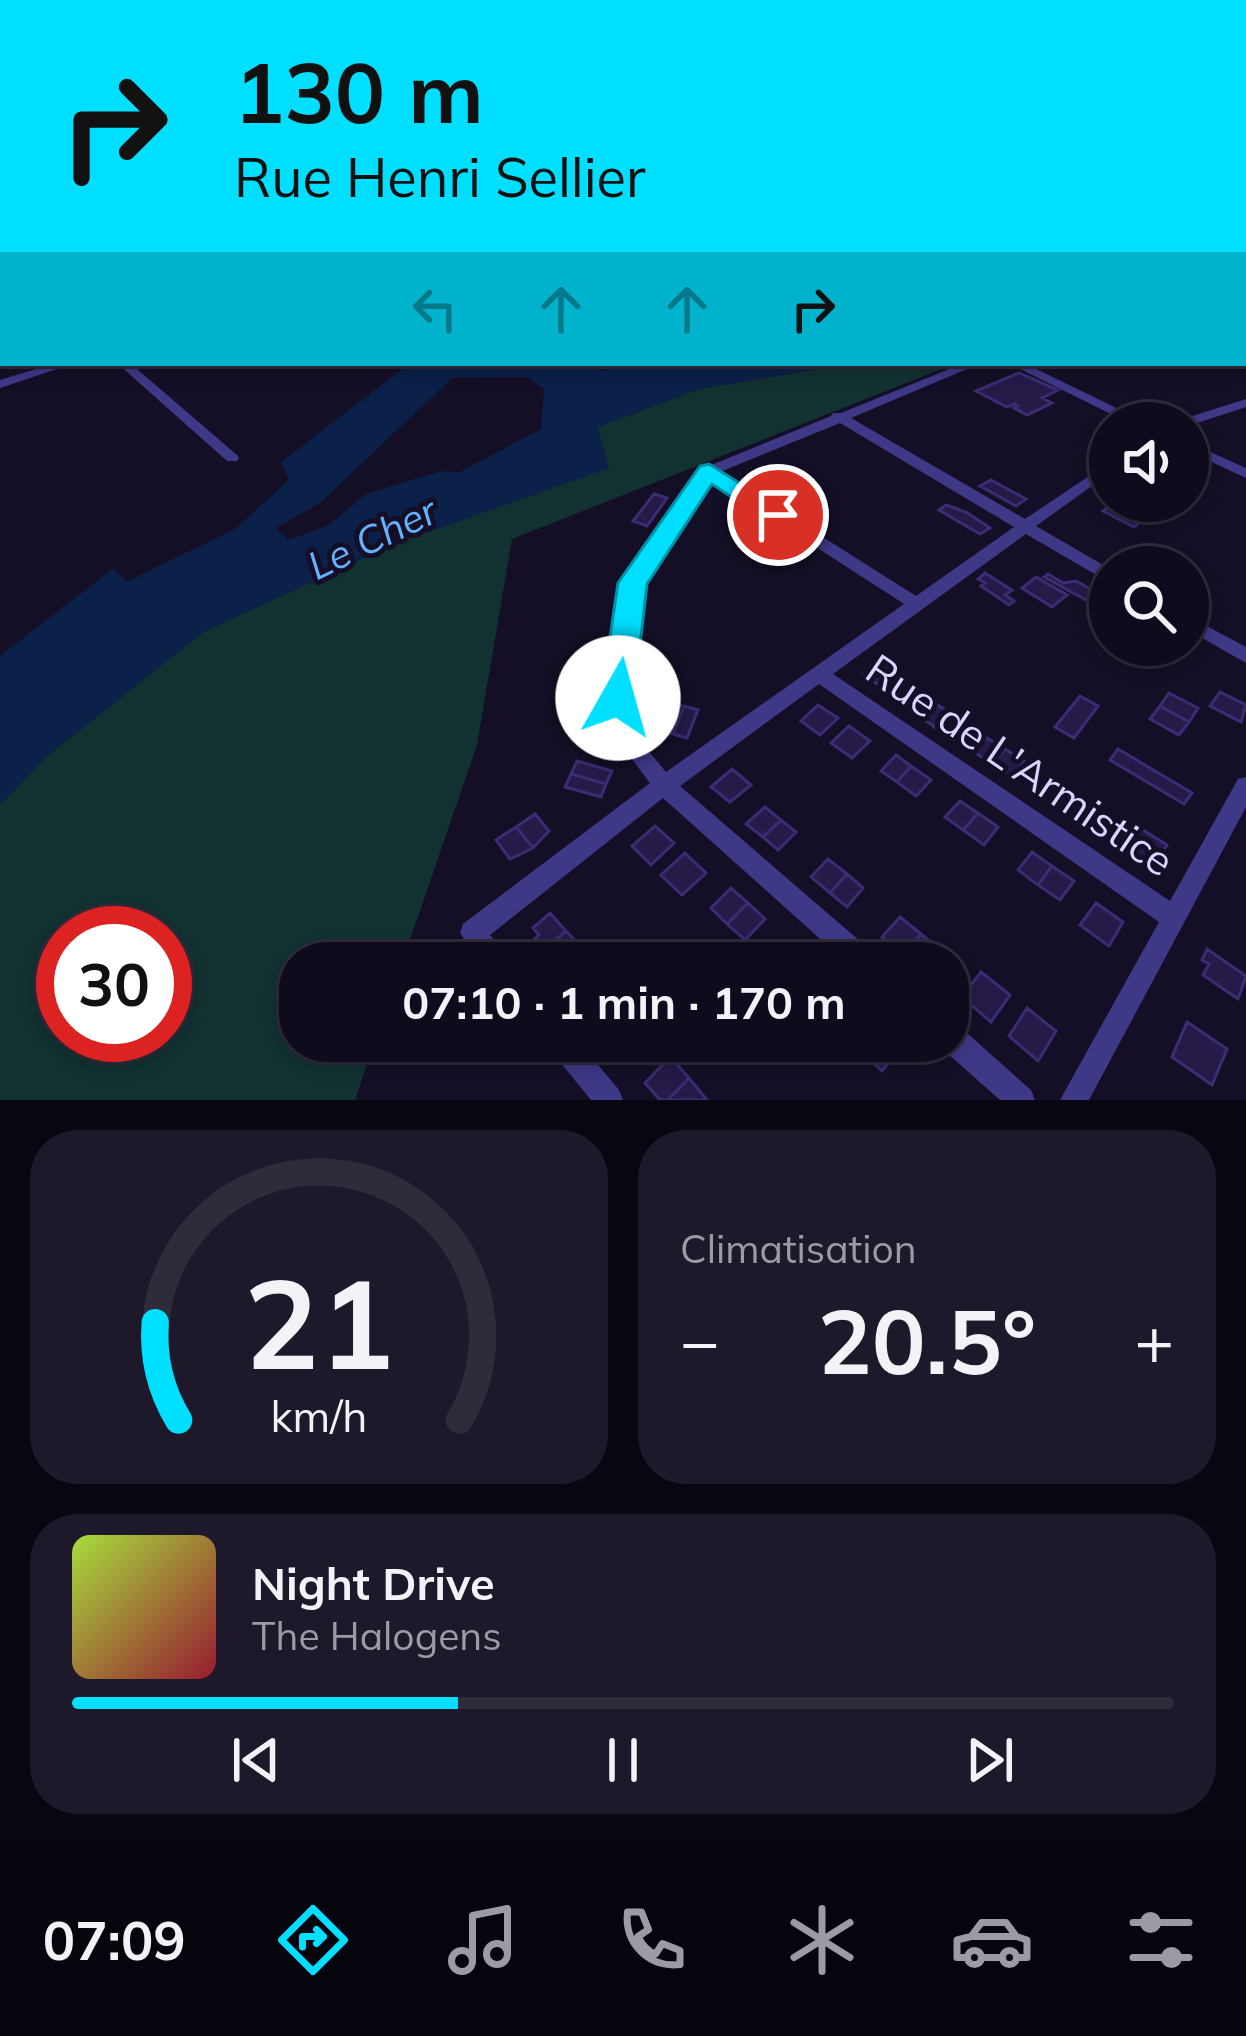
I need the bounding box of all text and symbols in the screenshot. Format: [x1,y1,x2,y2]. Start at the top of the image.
text: 130 m [234,39,484,144]
icon: right [36,48,192,204]
text: Rue Henri Sellier [234,143,645,211]
icon: left [402,276,468,342]
icon: ahead [528,276,594,342]
icon: ahead [654,276,720,342]
icon: right [780,276,846,342]
map controls [1089,402,1209,666]
button: sound [1089,402,1209,522]
pin [727,464,829,566]
icon: arrive [745,482,811,548]
water label: Le Cher [299,485,446,590]
button: search [1089,546,1209,666]
position arrow [555,635,681,761]
street label: Rue de L'Armistice [856,642,1184,887]
speed limit sign: 30 [36,906,192,1062]
text: 07:10 · 1 min · 170 m [402,974,846,1030]
text: Climatisation [680,1224,917,1273]
text: 21 [244,1244,394,1400]
text: 20.5° [818,1284,1036,1397]
text: − [680,1299,720,1382]
text: + [1134,1299,1174,1382]
text: km/h [270,1389,368,1443]
text: Night Drive [252,1555,495,1611]
text: The Halogens [252,1611,502,1660]
icon: previous [223,1727,289,1793]
icon: pause [590,1727,656,1793]
icon: next [957,1727,1023,1793]
icon: directions [271,1898,355,1982]
icon: music [441,1898,525,1982]
icon: phone [610,1898,694,1982]
icon: climate [780,1898,864,1982]
icon: car [950,1898,1034,1982]
icon: filters [1119,1898,1203,1982]
text: 07:09 [43,1906,186,1974]

